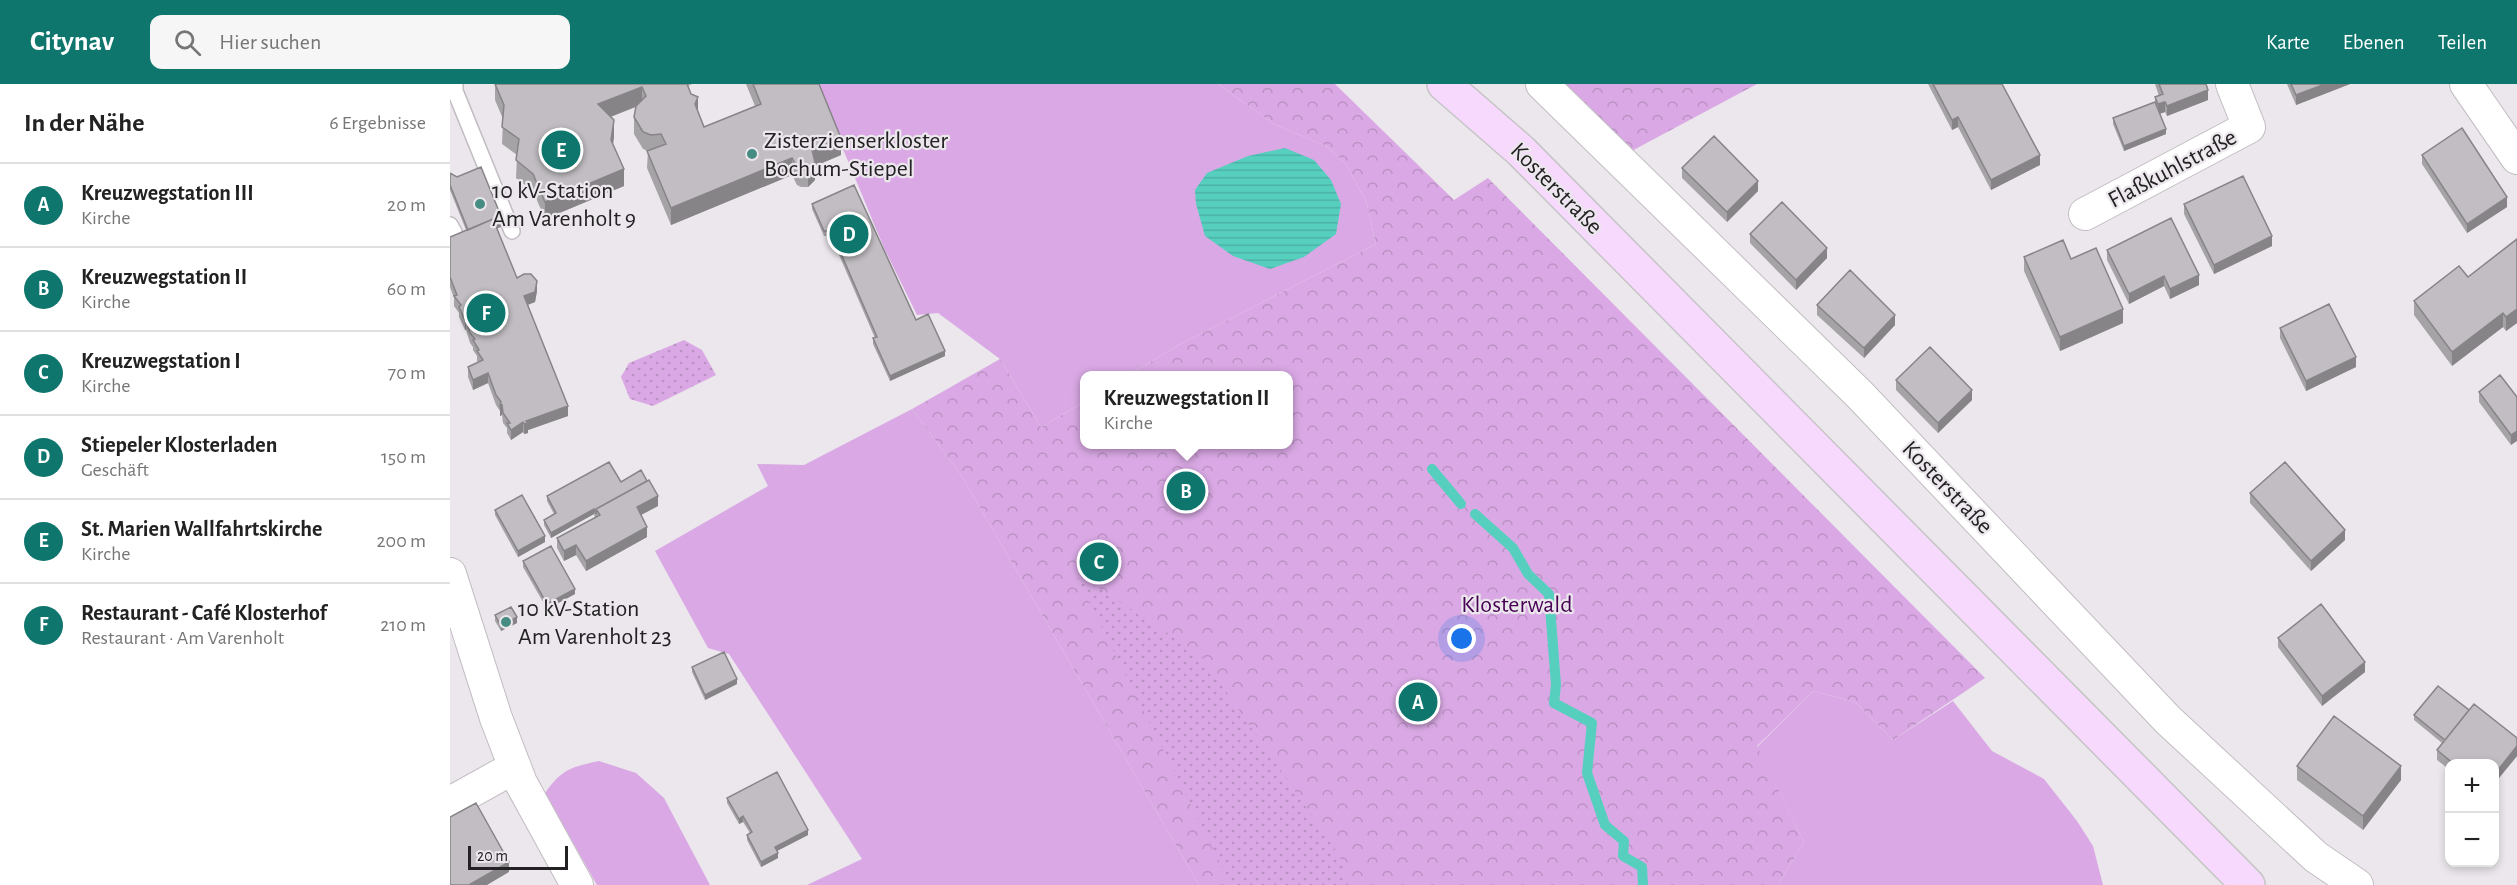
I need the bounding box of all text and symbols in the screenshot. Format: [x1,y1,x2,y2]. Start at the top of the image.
search box [150,15,570,69]
icon: search [171,26,204,59]
text: Citynav [30,28,114,56]
text: Hier suchen [219,31,321,53]
text: Karte [2266,32,2310,53]
text: Ebenen [2343,32,2405,53]
text: Teilen [2438,32,2487,53]
text: In der Nähe [24,110,144,136]
text: 6 Ergebnisse [329,113,426,133]
street label: Flaßkuhlstraße [2104,125,2241,213]
pin: E [542,128,580,172]
place label: Zisterzienserkloster Bochum-Stiepel [764,129,948,181]
street label: Kosterstraße [1506,138,1607,239]
marker: Zisterzienserkloster Bochum-Stiepel [745,147,759,161]
place label: 10 kV-Station Am Varenholt 9 [492,179,636,231]
text: Kreuzwegstation III [81,182,254,204]
text: A [38,195,50,215]
text: 20 m [387,195,426,215]
marker: 10 kV-Station Am Varenholt 9 [473,197,487,211]
text: Kirche [81,208,131,228]
pin: D [830,212,868,256]
text: Kreuzwegstation II [81,266,247,288]
text: B [38,279,49,299]
text: 60 m [387,279,426,299]
pin: F [466,290,506,336]
text: Kirche [81,292,131,312]
text: Kreuzwegstation I [81,350,241,372]
text: C [38,363,49,383]
text: 70 m [388,363,426,383]
popup [1080,371,1293,449]
text: Kirche [81,376,131,396]
text: Kreuzwegstation II [1103,387,1270,409]
text: Kirche [1103,413,1153,433]
text: Stiepeler Klosterladen [81,434,277,456]
street label: Kosterstraße [1897,437,1997,539]
text: D [37,447,50,467]
text: 150 m [381,447,426,467]
text: Geschäft [81,460,149,480]
pin: B [1166,468,1206,514]
text: St. Marien Wallfahrtskirche [81,518,322,540]
text: E [38,531,49,551]
text: 200 m [376,531,426,551]
pin: C [1080,540,1118,584]
text: Kirche [81,544,131,564]
park label: Klosterwald [1461,593,1573,617]
place label: 10 kV-Station Am Varenholt 23 [518,597,672,649]
text: Restaurant - Café Klosterhof [81,602,327,624]
text: F [39,615,48,635]
text: 210 m [380,615,426,635]
marker: 10 kV-Station Am Varenholt 23 [499,615,513,629]
your location [1447,624,1476,653]
text: Restaurant · Am Varenholt [81,628,284,648]
pin: A [1398,680,1438,724]
map controls [2445,759,2499,867]
button: + [2445,759,2499,813]
button: − [2445,813,2499,867]
scale bar [468,843,568,870]
text: 20 m [477,848,508,864]

